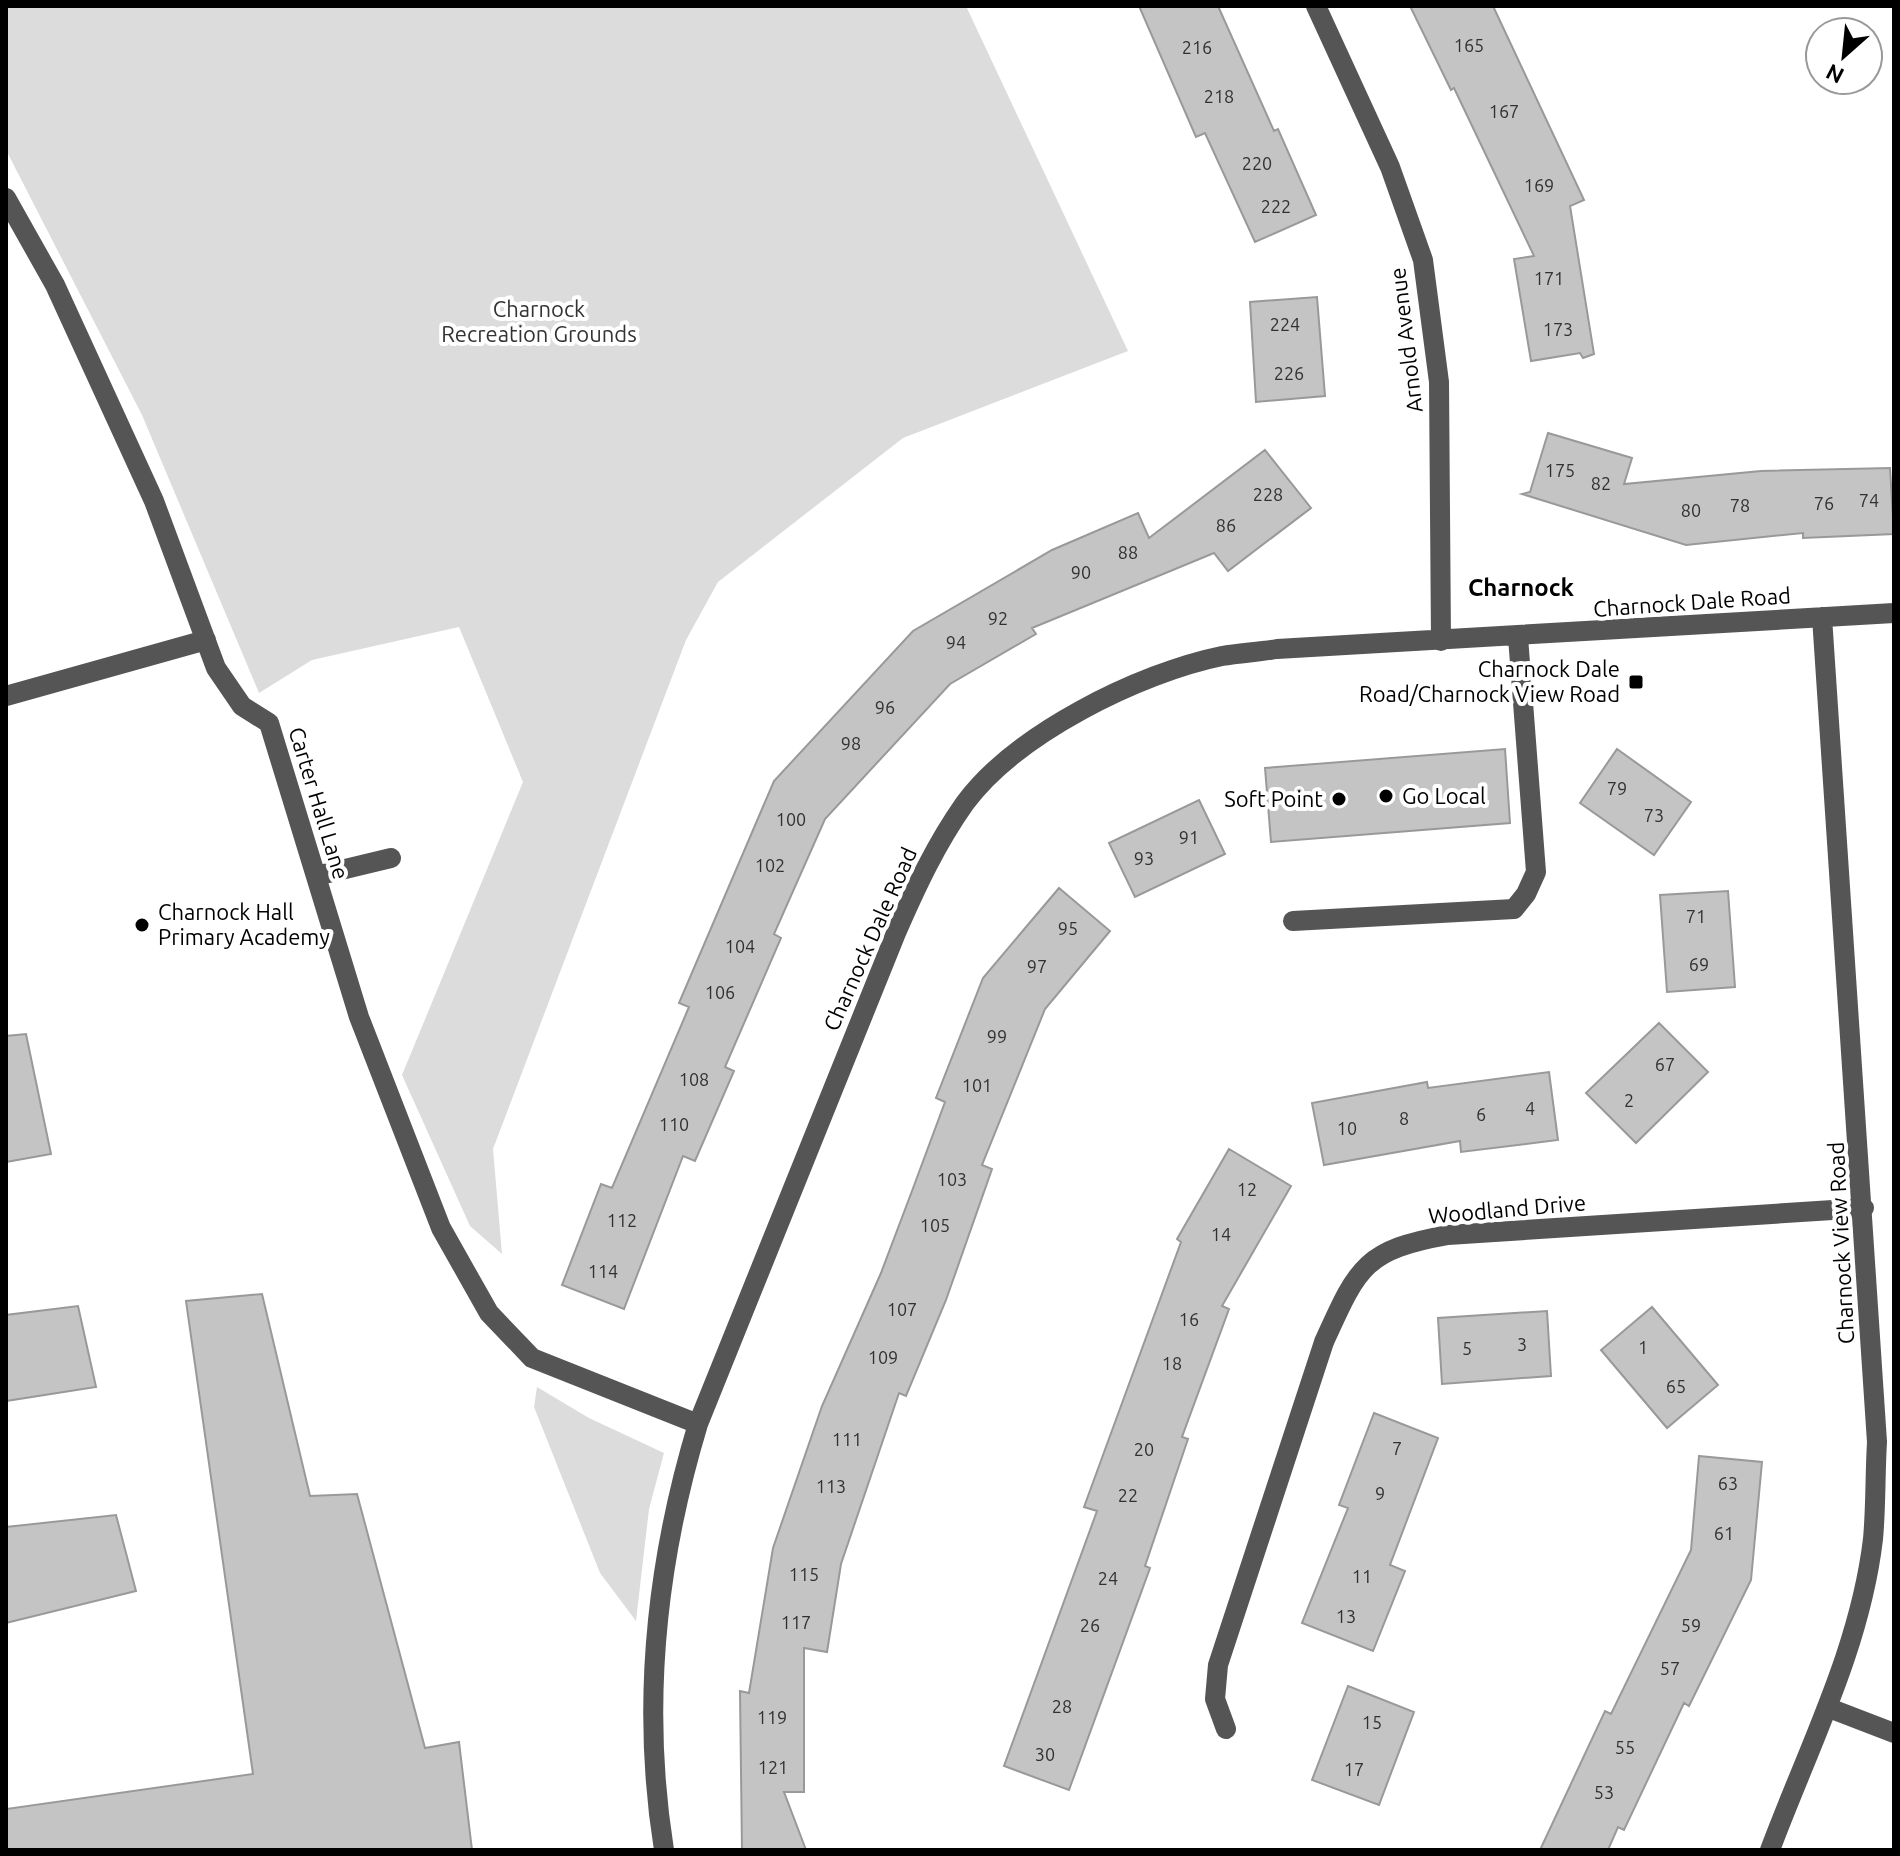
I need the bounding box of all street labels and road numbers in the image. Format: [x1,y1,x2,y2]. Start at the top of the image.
street label: Arnold Avenue [1384,266,1427,414]
street label: Charnock Dale Road [1592,582,1792,621]
street label: Carter Hall Lane [284,724,354,882]
street label: Charnock Dale Road [818,843,921,1034]
street label: Charnock View Road [1823,1141,1858,1345]
street label: Woodland Drive [1427,1189,1587,1228]

